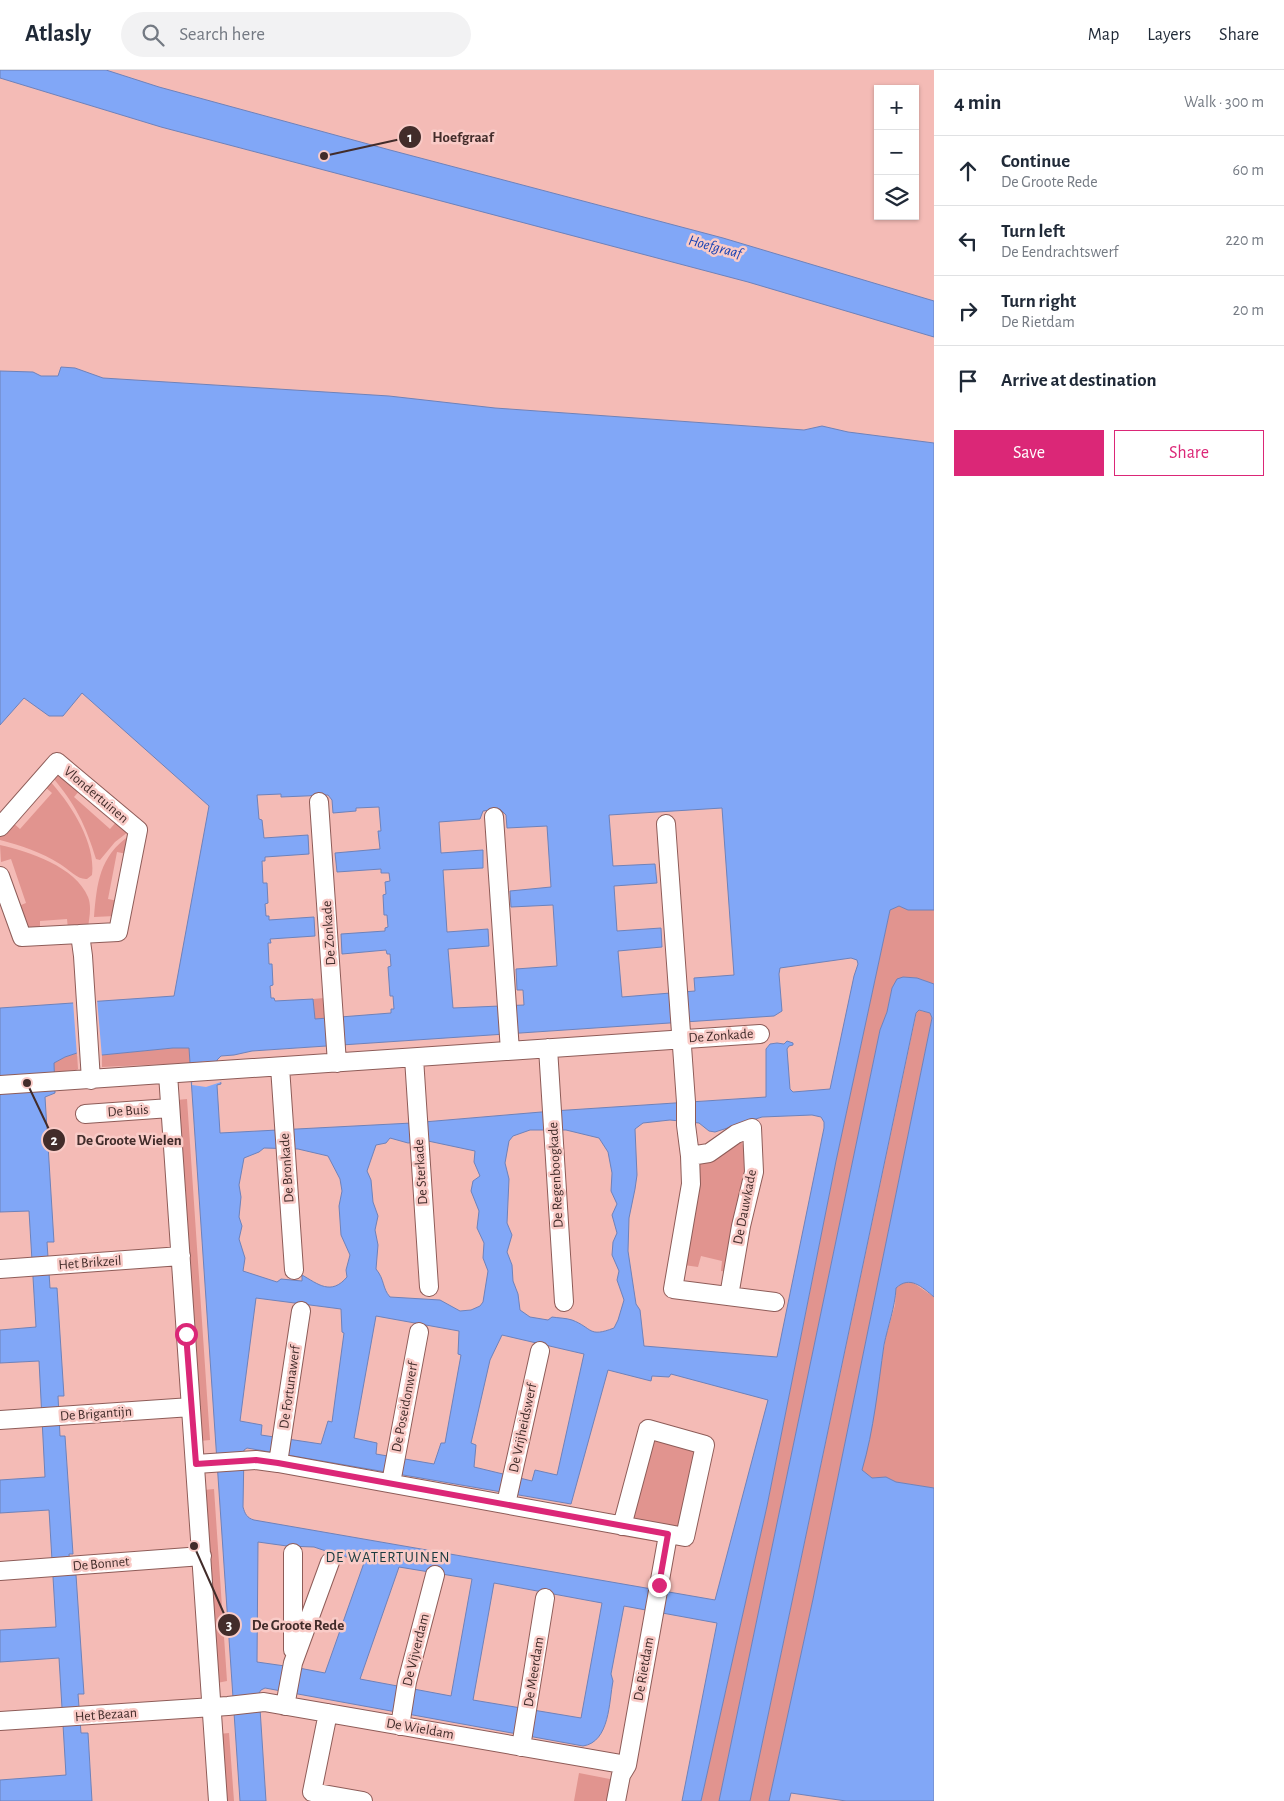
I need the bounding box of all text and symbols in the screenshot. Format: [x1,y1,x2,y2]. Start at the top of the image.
search box [121,12,471,57]
icon: search [139,21,167,49]
text: Atlasly [25,22,91,46]
text: Search here [179,25,265,44]
text: Map [1088,26,1119,44]
text: Layers [1147,26,1191,44]
text: Share [1219,26,1259,44]
map controls [874,85,919,220]
button: + [874,85,919,130]
text: 4 min [954,92,1001,113]
text: Walk · 300 m [1184,94,1264,110]
callout: Hoefgraaf [398,122,504,152]
text: 1 [407,130,413,145]
text: Hoefgraaf [432,130,495,145]
button: − [874,130,919,175]
text: Continue [1001,152,1070,171]
icon: ahead [954,157,982,185]
text: 60 m [1233,162,1264,178]
text: De Groote Rede [1001,174,1098,190]
button: layers [874,175,919,220]
text: Turn left [1001,222,1065,241]
icon: left [954,227,982,255]
text: 220 m [1226,232,1264,248]
water label: Hoefgraaf [687,233,746,262]
text: De Eendrachtswerf [1001,244,1118,260]
text: Turn right [1001,292,1076,311]
icon: right [954,297,982,325]
text: 20 m [1233,302,1264,318]
text: De Rietdam [1001,314,1075,330]
icon: arrive [954,367,982,395]
text: Arrive at destination [1001,371,1157,390]
button: Save [954,430,1104,476]
button: Share [1114,430,1264,476]
street label: Vlondertuinen [61,764,131,826]
street label: De Zonkade [320,900,338,966]
street label: De Zonkade [688,1027,754,1045]
street label: De Buis [107,1103,149,1119]
street label: De Regenboogkade [546,1122,566,1228]
callout: De Groote Wielen [41,1125,192,1155]
text: 2 [50,1133,58,1148]
text: De Groote Wielen [76,1133,182,1148]
street label: De Bronkade [278,1133,296,1203]
street label: De Sterkade [412,1139,430,1205]
street label: De Dauwkade [731,1168,759,1246]
street label: Het Brikzeil [58,1254,122,1272]
route start [175,1323,198,1346]
street label: De Fortunawerf [277,1344,303,1430]
street label: De Poseidonwerf [389,1360,421,1453]
street label: De Vrijheidswerf [507,1381,539,1474]
street label: De Brigantijn [60,1405,132,1423]
district label: DE WATERTUINEN [325,1550,451,1565]
street label: De Bonnet [72,1554,131,1573]
route end [648,1574,671,1597]
callout: De Groote Rede [217,1610,354,1640]
street label: De Vijverdam [400,1612,432,1688]
text: 3 [226,1618,232,1633]
text: De Groote Rede [252,1618,344,1633]
street label: De Meerdam [522,1636,546,1708]
street label: De Rietdam [632,1636,656,1702]
street label: Het Bezaan [75,1706,137,1724]
street label: De Wieldam [385,1716,455,1742]

